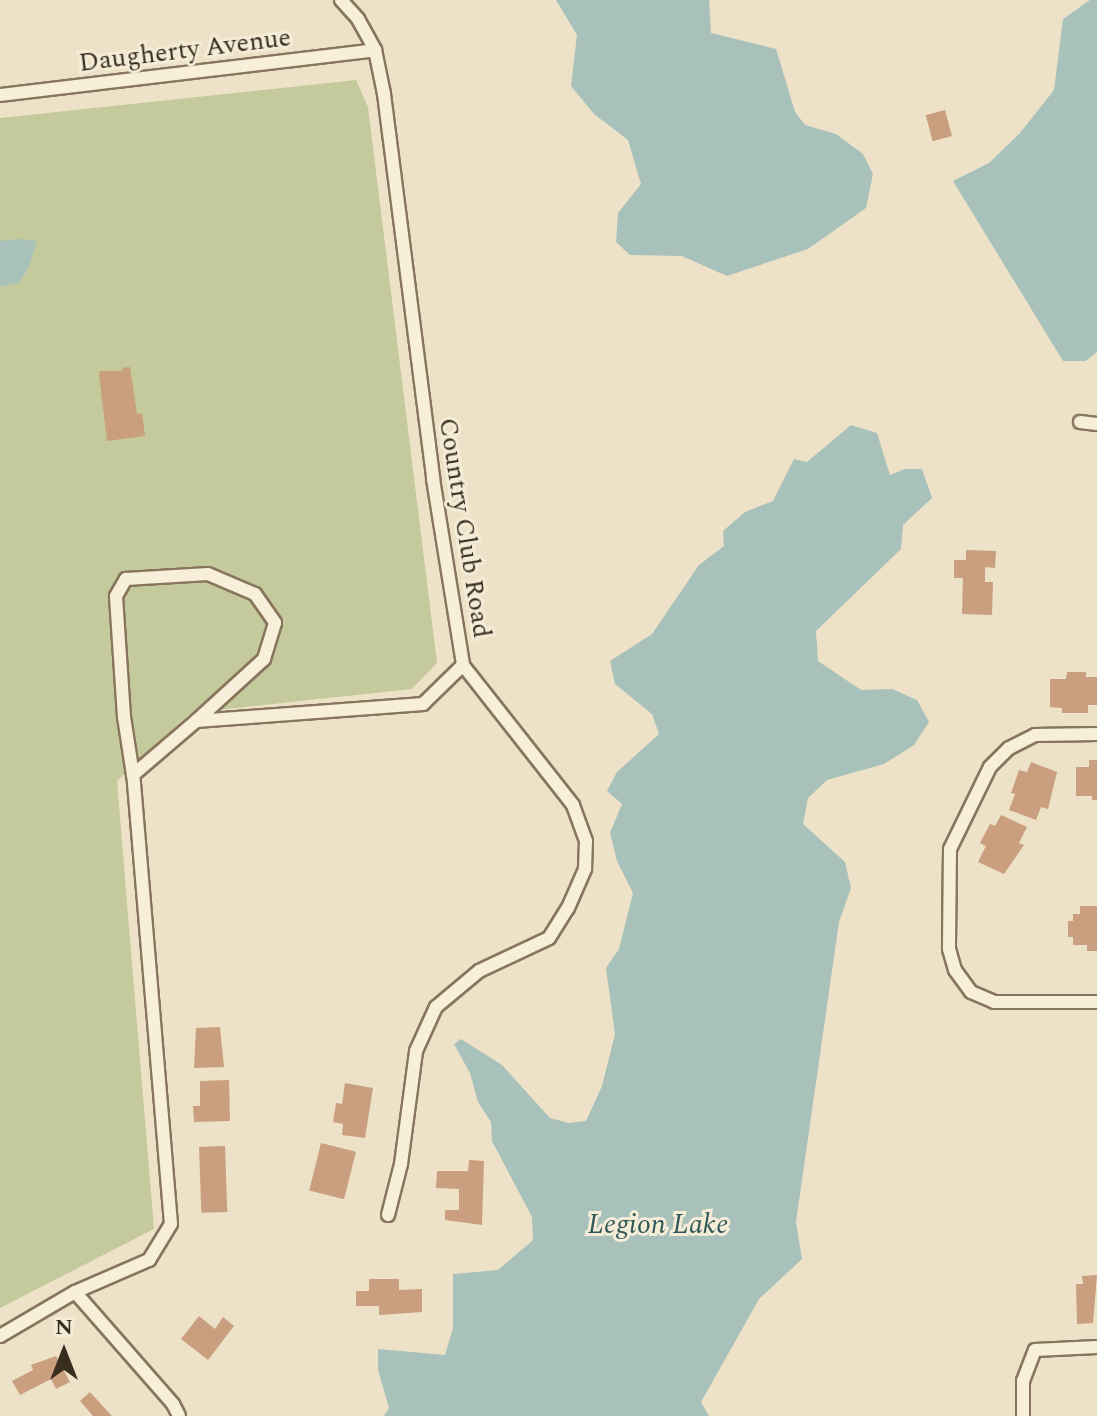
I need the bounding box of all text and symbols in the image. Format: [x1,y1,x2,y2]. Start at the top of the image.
street label: Daugherty Avenue [77,23,293,79]
street label: Country Club Road [431,416,497,640]
water label: Legion Lake [588,1208,728,1242]
text: N [55,1311,73,1344]
north arrow [24,1312,104,1392]

